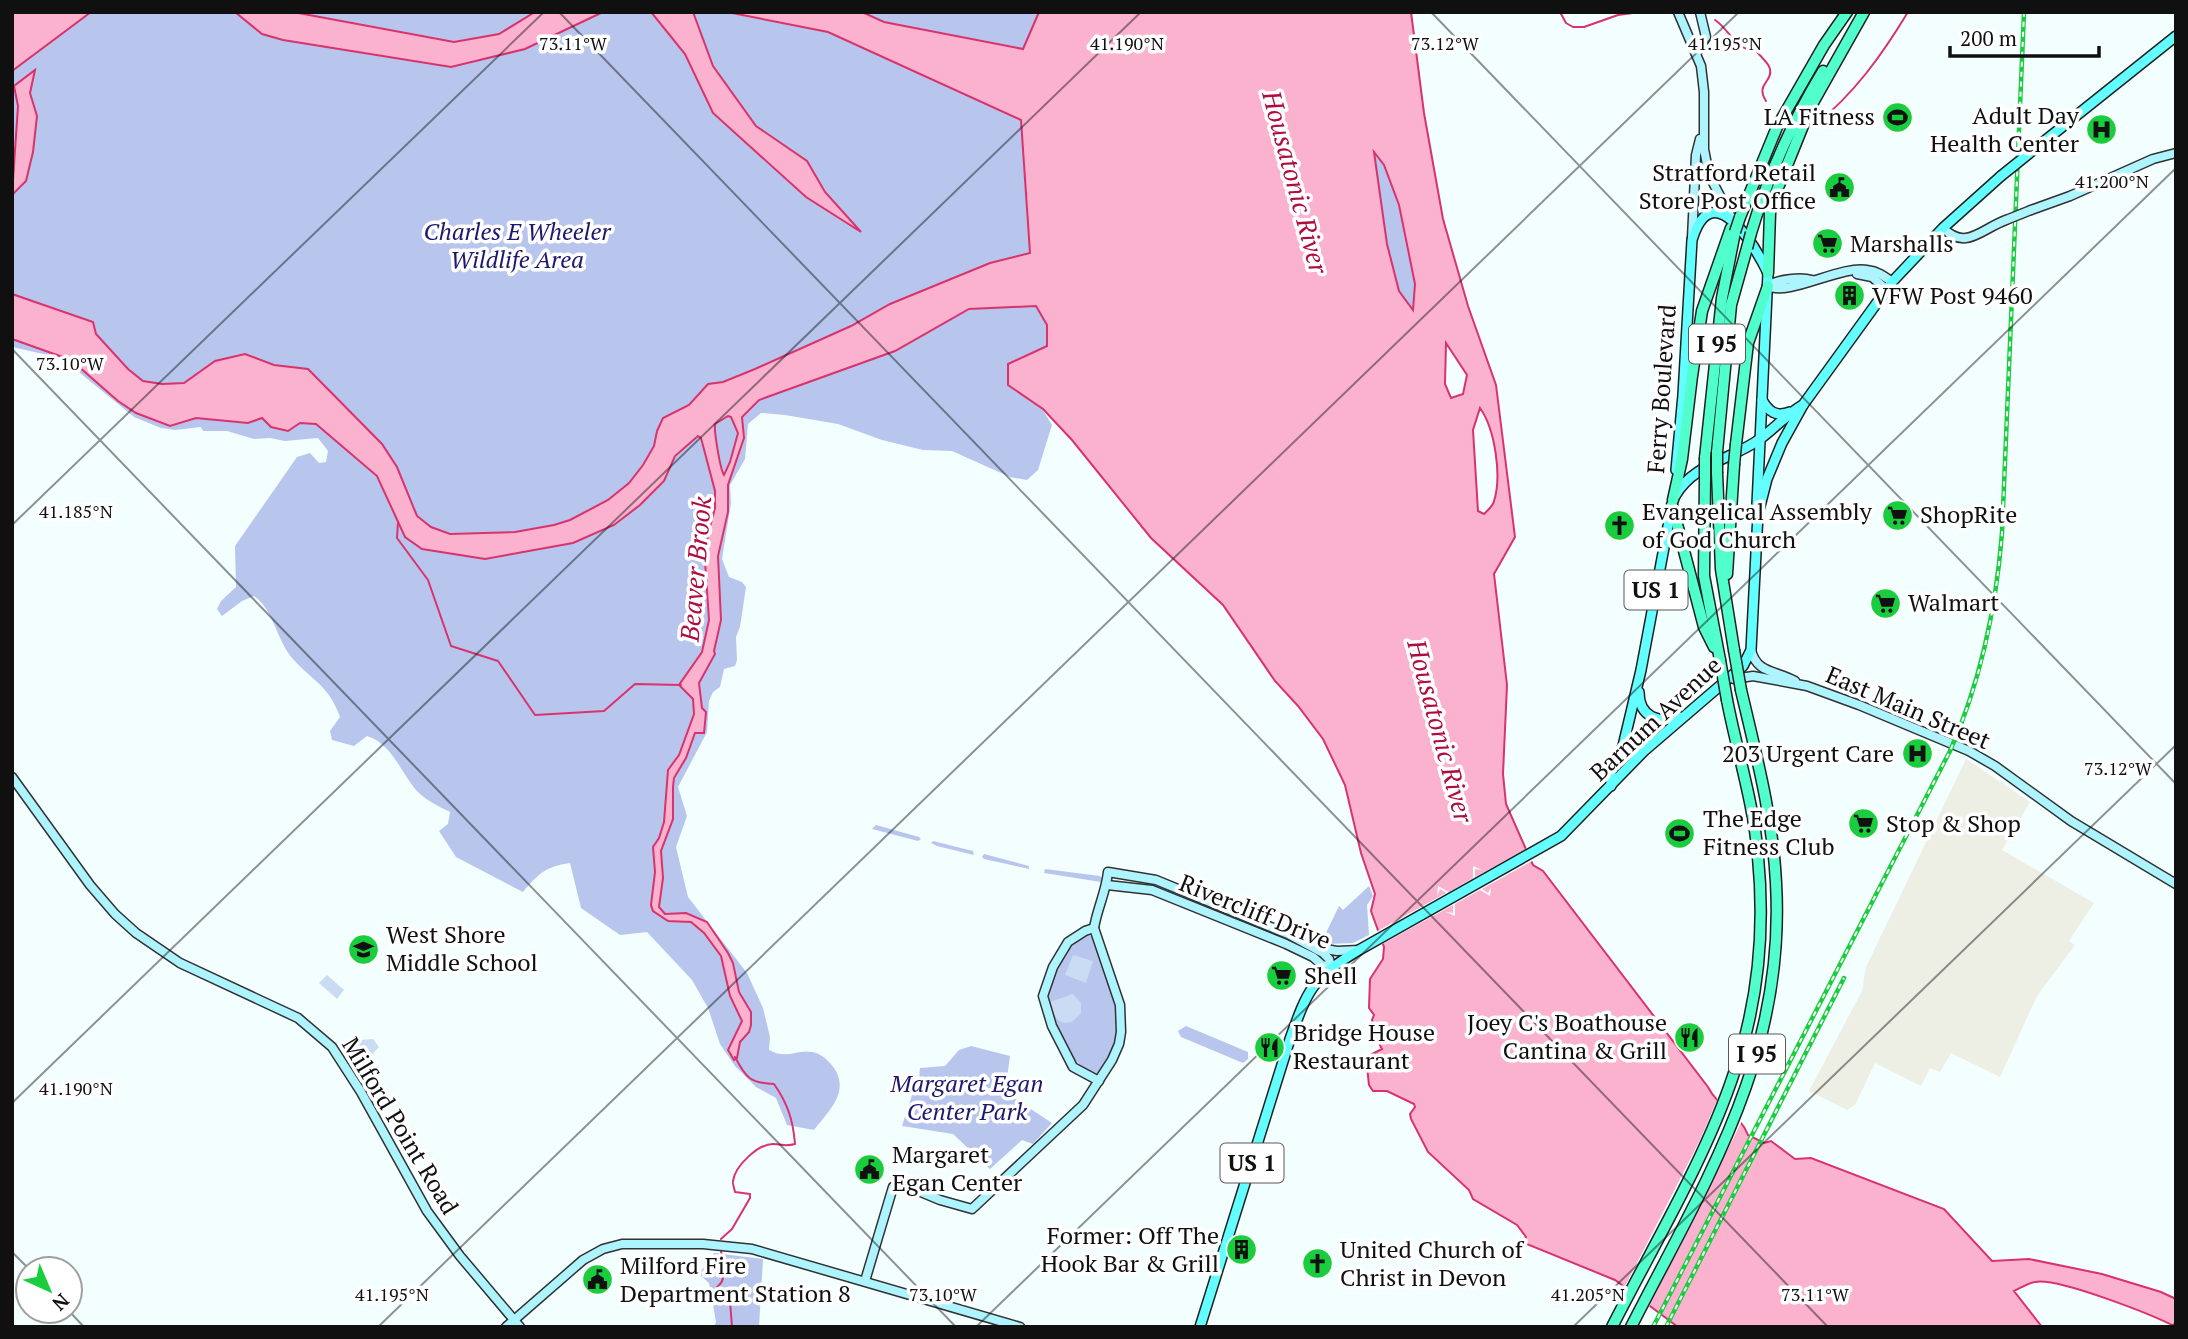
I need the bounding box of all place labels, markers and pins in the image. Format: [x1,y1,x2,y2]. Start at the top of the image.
place label: Adult Day Health Center [1930,99,2080,159]
place label: LA Fitness [1764,100,1875,132]
sports icon: LA Fitness [1881,100,1915,134]
hospital icon: Adult Day Health Center [2085,113,2119,147]
place label: Stratford Retail Store Post Office [1639,156,1816,216]
public building icon: Stratford Retail Store Post Office [1822,170,1856,204]
supermarket icon: Marshalls [1810,227,1844,261]
place label: Marshalls [1850,227,1954,259]
building icon: VFW Post 9460 [1832,279,1866,313]
place label: VFW Post 9460 [1872,279,2033,311]
place label: Evangelical Assembly of God Church [1642,495,1873,555]
supermarket icon: ShopRite [1880,498,1914,532]
place label: ShopRite [1920,498,2017,530]
church icon: Evangelical Assembly of God Church [1602,509,1636,543]
supermarket icon: Walmart [1868,586,1902,620]
place label: Walmart [1908,586,1999,618]
place label: 203 Urgent Care [1722,737,1894,769]
hospital icon: 203 Urgent Care [1900,737,1934,771]
place label: The Edge Fitness Club [1703,802,1835,862]
supermarket icon: Stop & Shop [1846,807,1880,841]
place label: Stop & Shop [1886,807,2021,839]
sports icon: The Edge Fitness Club [1663,816,1697,850]
place label: West Shore Middle School [386,918,538,978]
school or university icon: West Shore Middle School [346,932,380,966]
supermarket icon: Shell [1264,959,1298,993]
place label: Shell [1304,959,1357,991]
place label: Joey C's Boathouse Cantina & Grill [1467,1006,1667,1066]
place label: Bridge House Restaurant [1293,1016,1435,1076]
restaurant icon: Joey C's Boathouse Cantina & Grill [1673,1020,1707,1054]
restaurant icon: Bridge House Restaurant [1253,1030,1287,1064]
place label: Margaret Egan Center [892,1138,1023,1198]
public building icon: Margaret Egan Center [852,1152,886,1186]
place label: Former: Off The Hook Bar & Grill [1041,1219,1219,1279]
building icon: Former: Off The Hook Bar & Grill [1225,1233,1259,1267]
place label: United Church of Christ in Devon [1340,1233,1525,1293]
church icon: United Church of Christ in Devon [1300,1247,1334,1281]
place label: Milford Fire Department Station 8 [620,1249,851,1309]
public building icon: Milford Fire Department Station 8 [580,1263,614,1297]

